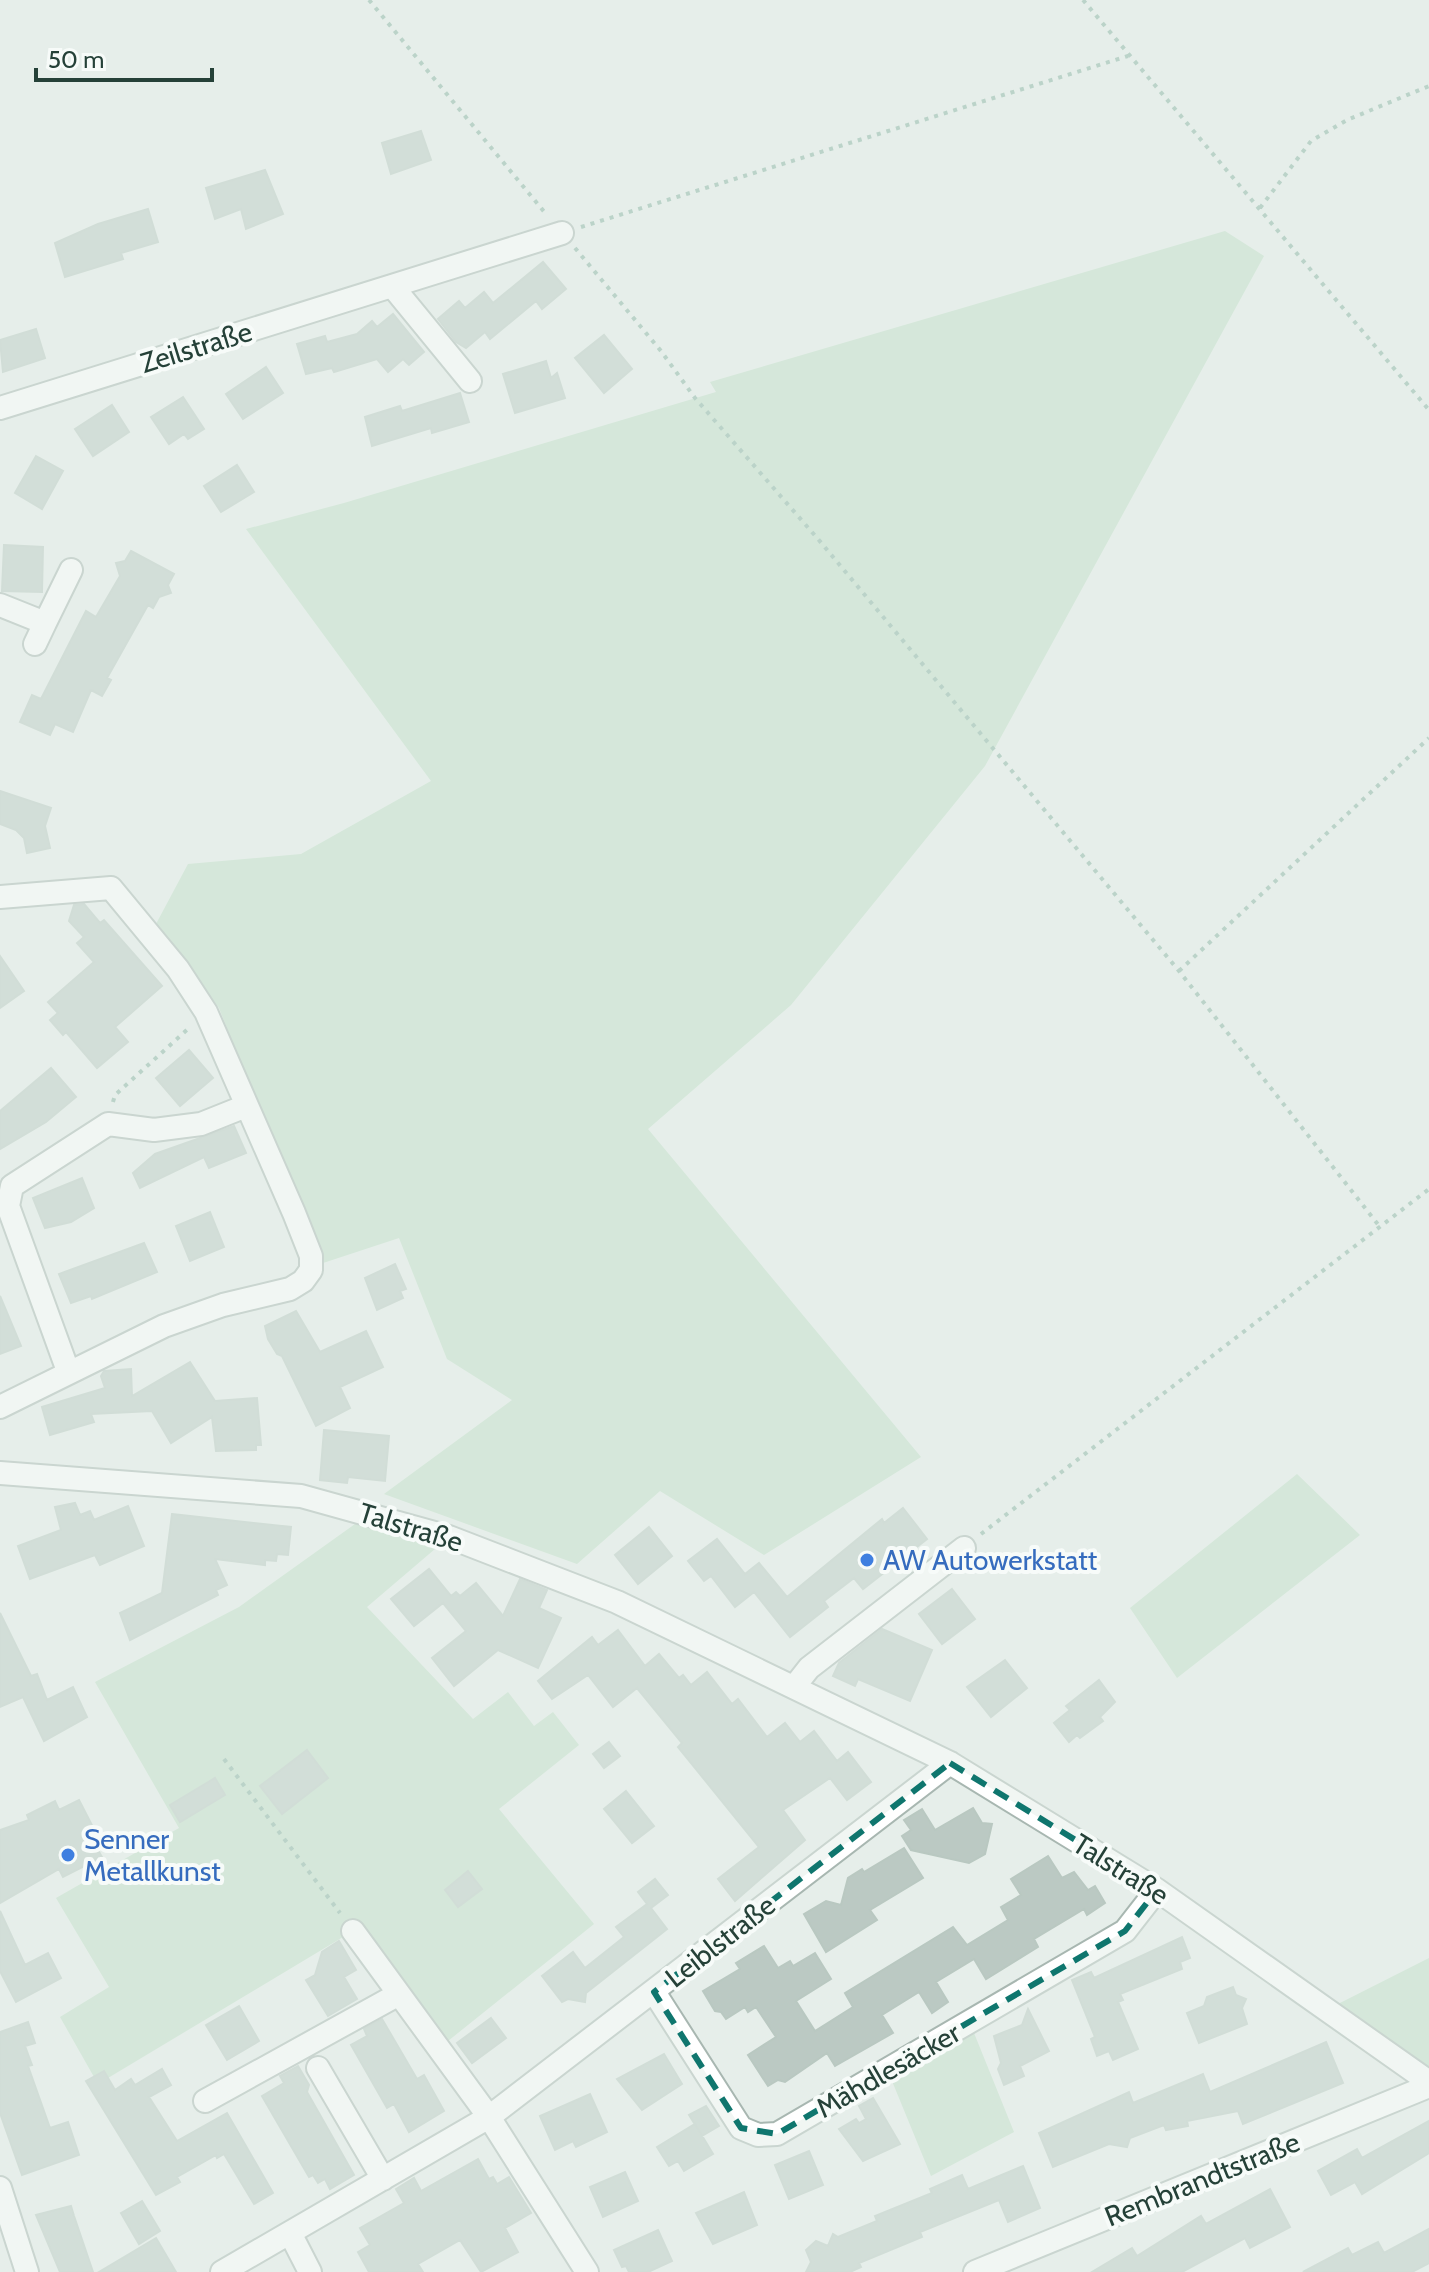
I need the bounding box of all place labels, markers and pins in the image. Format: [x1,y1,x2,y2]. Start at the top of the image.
place label: AW Autowerkstatt [883,1543,1097,1577]
marker: AW Autowerkstatt [858,1551,876,1569]
place label: Senner Metallkunst [84,1822,221,1888]
marker: Senner Metallkunst [59,1846,77,1864]

